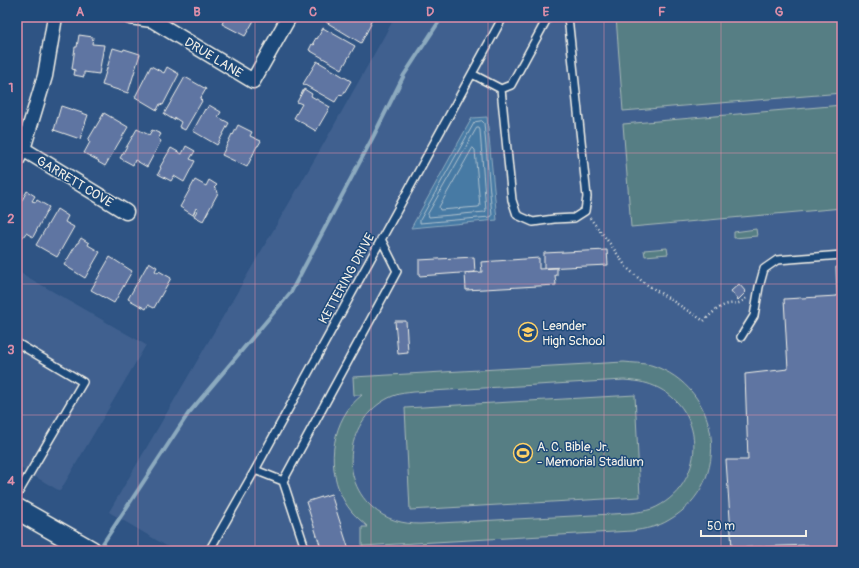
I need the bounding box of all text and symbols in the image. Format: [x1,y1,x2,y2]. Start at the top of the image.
text: A [76,4,85,20]
text: B [193,4,201,20]
text: C [309,4,317,20]
text: D [426,4,434,20]
text: E [543,4,550,20]
text: F [658,4,666,20]
text: G [775,4,784,20]
street label: DRUE LANE [181,34,246,82]
text: 1 [8,80,14,96]
street label: GARRETT COVE [33,153,116,211]
text: 2 [7,211,15,227]
street label: KETTERING DRIVE [315,230,378,327]
place label: Leander High School [542,318,605,349]
school or university icon: Leander High School [517,321,539,343]
text: 3 [7,342,15,358]
place label: A. C. Bible, Jr. - Memorial Stadium [537,439,644,470]
sports icon: A. C. Bible, Jr. - Memorial Stadium [512,442,534,464]
text: 4 [7,473,15,489]
scale bar [701,512,806,538]
text: 50 m [707,519,735,534]

